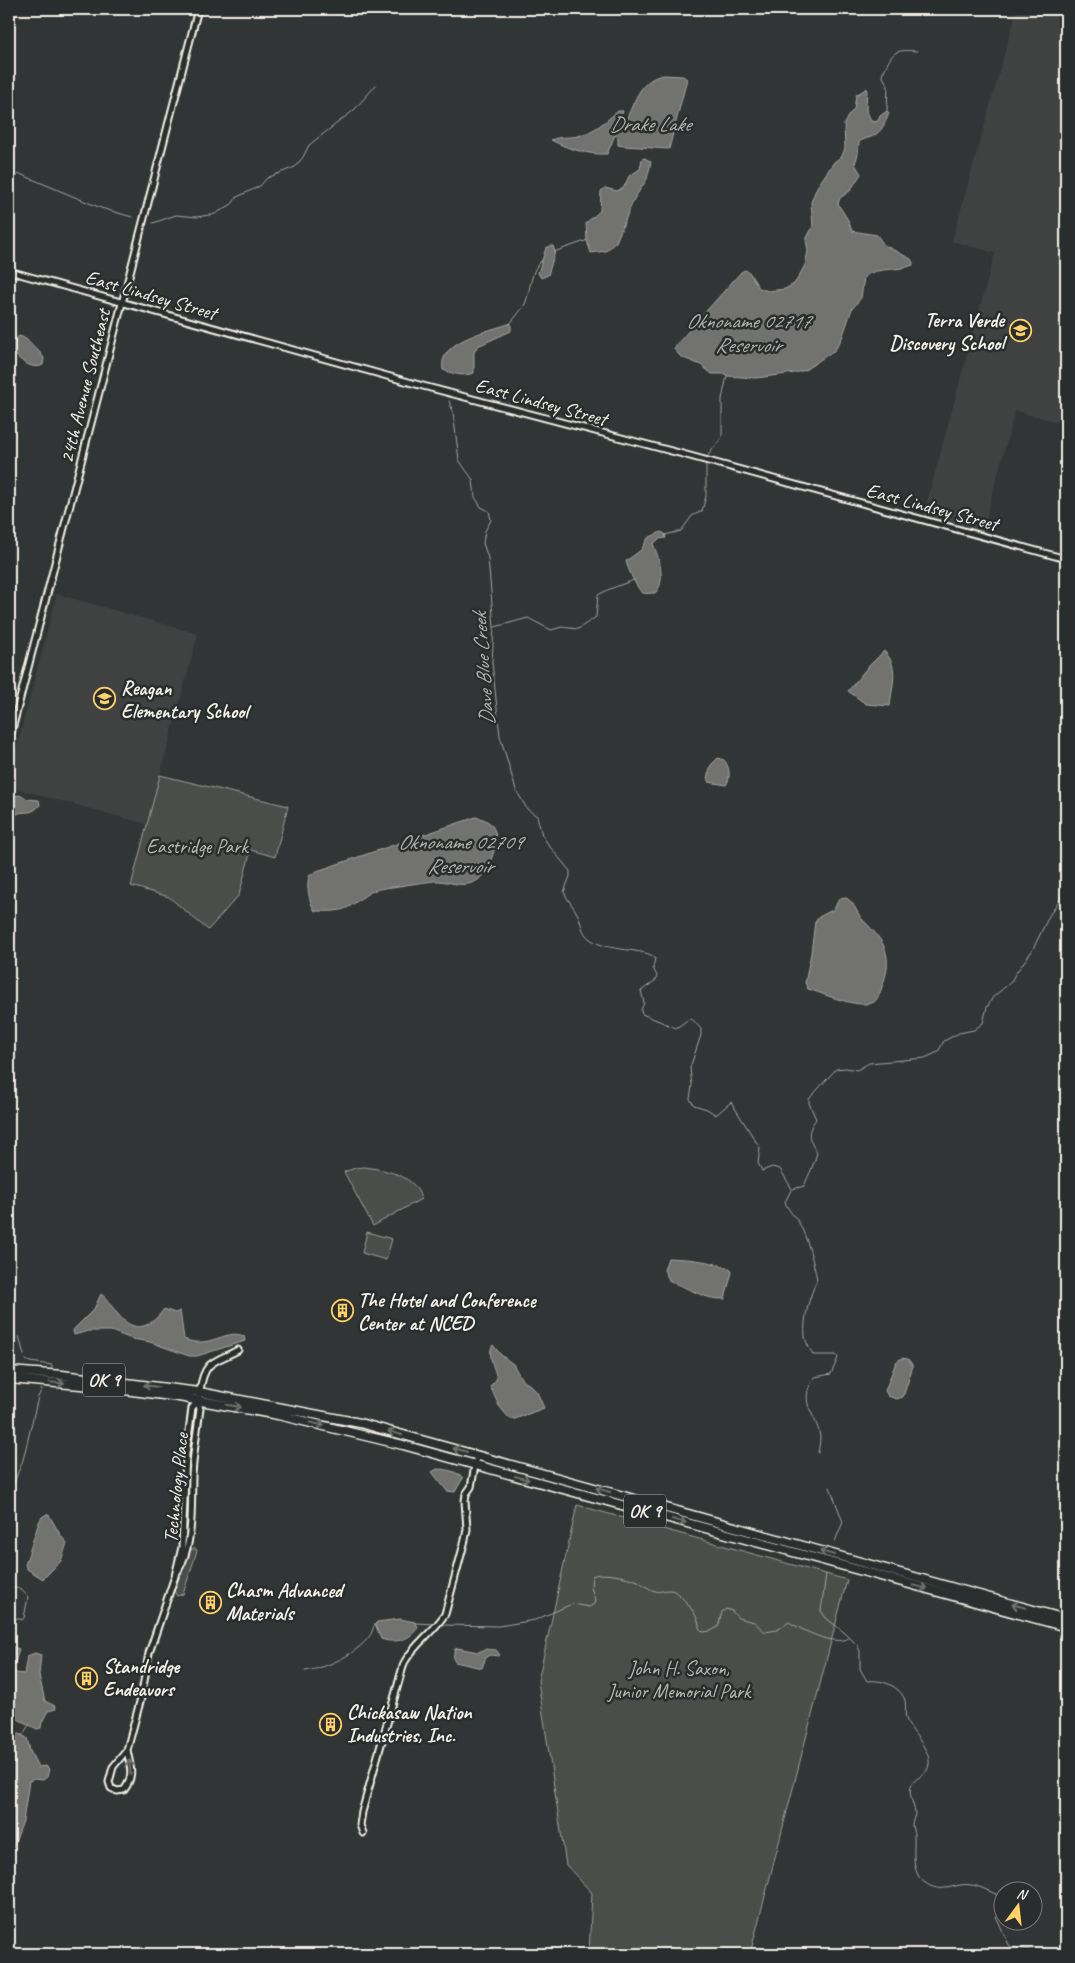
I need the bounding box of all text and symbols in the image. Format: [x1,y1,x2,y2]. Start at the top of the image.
water label: Drake Lake [610,111,693,137]
street label: East Lindsey Street [83,264,223,327]
street label: 24th Avenue Southeast [54,304,117,466]
water label: Oknoname 02717 Reservoir [686,308,815,358]
place label: Terra Verde Discovery School [889,308,1007,357]
school or university icon: Terra Verde Discovery School [1008,319,1032,343]
street label: East Lindsey Street [472,372,613,432]
street label: East Lindsey Street [863,477,1004,537]
water label: Dave Blue Creek [466,609,500,726]
place label: Reagan Elementary School [121,676,251,724]
school or university icon: Reagan Elementary School [93,687,117,711]
water label: Oknoname 02709 Reservoir [398,829,527,879]
park label: Eastridge Park [146,834,250,859]
place label: The Hotel and Conference Center at NCED [358,1288,537,1336]
building icon: The Hotel and Conference Center at NCED [330,1299,354,1323]
road number: OK 9 [83,1364,125,1396]
one-way arrow [49,1378,65,1387]
one-way arrow [143,1381,159,1391]
one-way arrow [225,1402,241,1412]
one-way arrow [309,1420,325,1429]
one-way arrow [387,1427,403,1437]
street label: Technology Place [158,1430,194,1544]
one-way arrow [452,1445,468,1455]
one-way arrow [514,1473,530,1483]
one-way arrow [596,1485,612,1494]
road number: OK 9 [624,1494,666,1528]
one-way arrow [671,1516,687,1526]
one-way arrow [820,1547,836,1557]
place label: Chasm Advanced Materials [226,1578,346,1626]
one-way arrow [911,1583,927,1592]
building icon: Chasm Advanced Materials [198,1590,222,1614]
one-way arrow [1012,1600,1028,1610]
place label: Standridge Endeavors [103,1654,180,1702]
park label: John H. Saxon, Junior Memorial Park [607,1656,752,1704]
building icon: Standridge Endeavors [75,1666,99,1690]
place label: Chickasaw Nation Industries, Inc. [347,1700,472,1748]
building icon: Chickasaw Nation Industries, Inc. [319,1712,343,1736]
one-way arrow [125,1760,135,1776]
north arrow [992,1880,1042,1930]
text: N [1015,1885,1030,1904]

